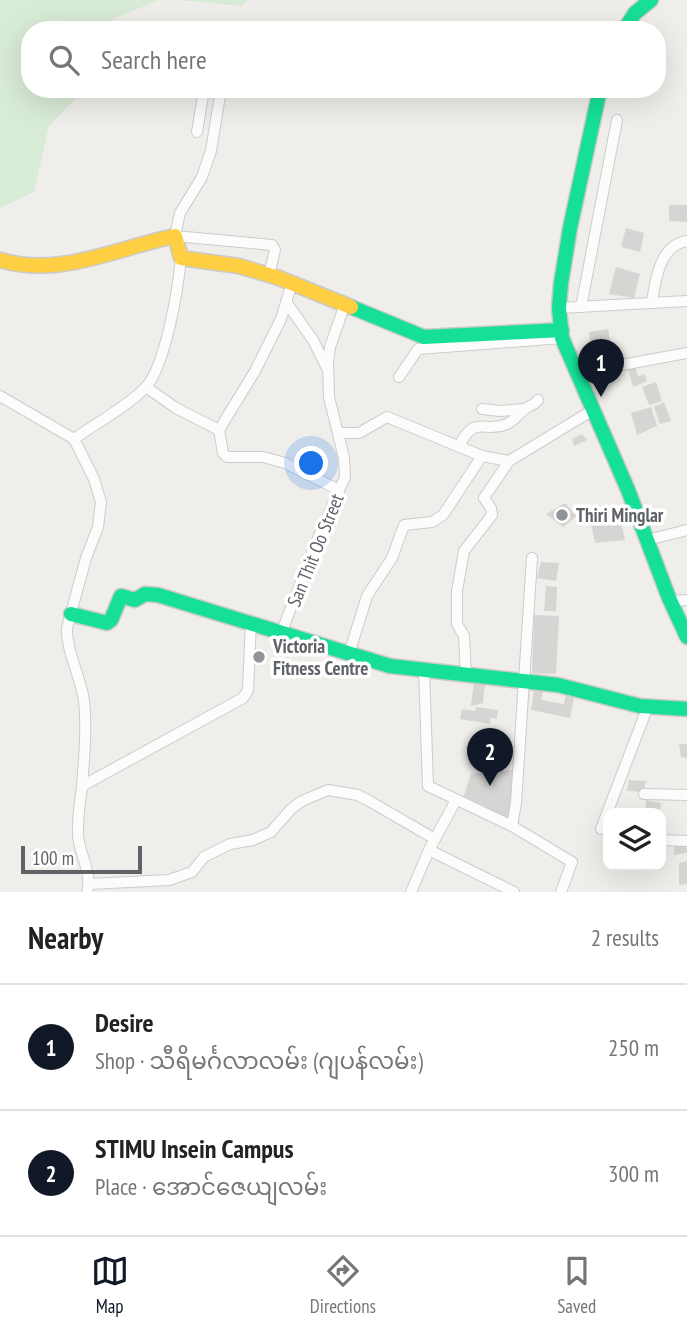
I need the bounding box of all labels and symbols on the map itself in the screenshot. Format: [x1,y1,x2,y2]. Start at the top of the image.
pin: 1 [578,339,624,397]
your location [294,446,328,480]
street label: San Thit Oo Street [281,489,349,610]
place label: Thiri Minglar [576,503,664,527]
marker: Thiri Minglar [554,507,570,523]
place label: Victoria Fitness Centre [272,634,368,680]
marker: Victoria Fitness Centre [251,649,267,665]
pin: 2 [467,728,513,786]
scale bar [21,843,142,875]

